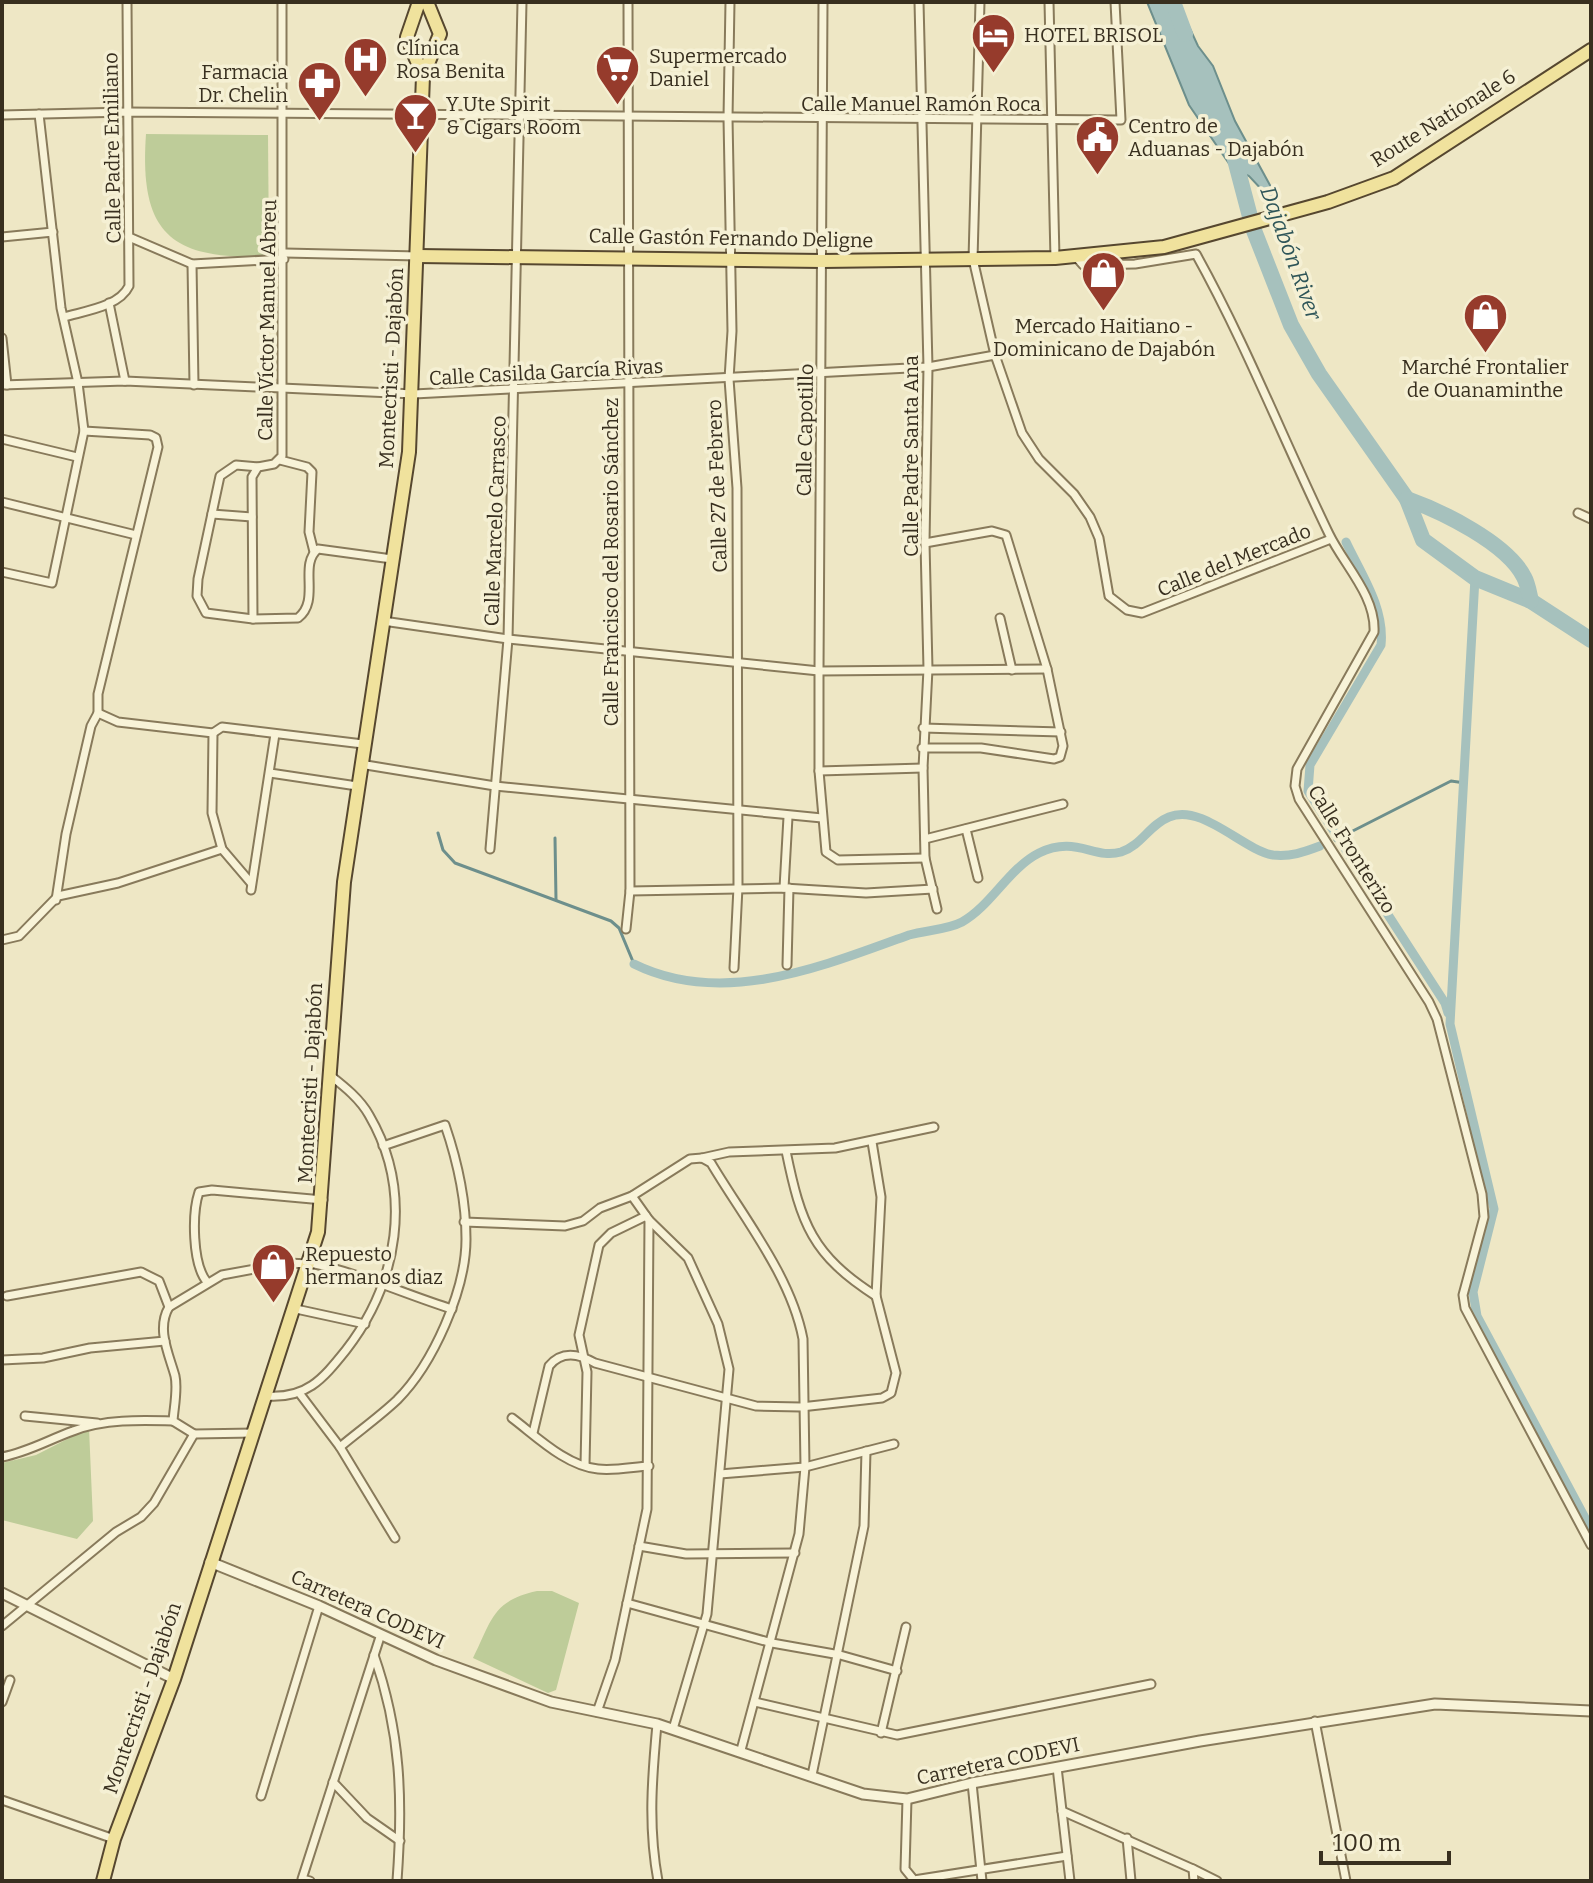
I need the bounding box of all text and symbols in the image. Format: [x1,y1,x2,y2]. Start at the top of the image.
hotel icon: HOTEL BRISOL [969,11,1017,74]
place label: HOTEL BRISOL [1024,23,1163,47]
hospital icon: Clínica Rosa Benita [341,36,389,99]
place label: Clínica Rosa Benita [396,36,505,83]
supermarket icon: Supermercado Daniel [594,44,642,107]
place label: Supermercado Daniel [649,44,787,91]
street label: Calle Padre Emiliano [98,52,126,244]
place label: Farmacia Dr. Chelin [198,60,288,107]
pharmacy icon: Farmacia Dr. Chelin [295,60,343,123]
street label: Route Nationale 6 [1366,64,1520,172]
bar icon: Y Ute Spirit & Cigars Room [391,91,439,154]
place label: Y Ute Spirit & Cigars Room [446,92,581,139]
street label: Calle Manuel Ramón Roca [801,92,1041,116]
public building icon: Centro de Aduanas - Dajabón [1073,113,1121,176]
place label: Centro de Aduanas - Dajabón [1128,114,1305,162]
water label: Dajabón River [1254,183,1328,324]
street label: Calle Víctor Manuel Abreu [253,199,281,441]
street label: Calle Gastón Fernando Deligne [588,224,874,252]
shop icon: Mercado Haitiano - Dominicano de Dajabón [1080,250,1128,313]
street label: Montecristi - Dajabón [374,267,409,469]
shop icon: Marché Frontalier de Ouanaminthe [1461,291,1509,354]
place label: Mercado Haitiano - Dominicano de Dajabón [993,314,1215,362]
street label: Calle Casilda García Rivas [428,354,664,390]
street label: Calle Padre Santa Ana [899,355,923,557]
place label: Marché Frontalier de Ouanaminthe [1401,355,1569,402]
street label: Calle Capotillo [792,363,818,497]
street label: Calle Francisco del Rosario Sánchez [599,398,623,726]
street label: Calle 27 de Febrero [702,399,732,573]
street label: Calle Marcelo Carrasco [479,415,511,627]
street label: Calle del Mercado [1154,518,1314,602]
street label: Calle Fronterizo [1303,780,1401,918]
street label: Montecristi - Dajabón [293,982,328,1184]
shop icon: Repuesto hermanos diaz [250,1242,298,1305]
place label: Repuesto hermanos diaz [305,1242,443,1289]
street label: Carretera CODEVI [287,1564,449,1654]
street label: Montecristi - Dajabón [98,1599,187,1797]
street label: Carretera CODEVI [914,1732,1082,1790]
scale bar [1321,1815,1449,1865]
text: 100 m [1333,1829,1401,1857]

